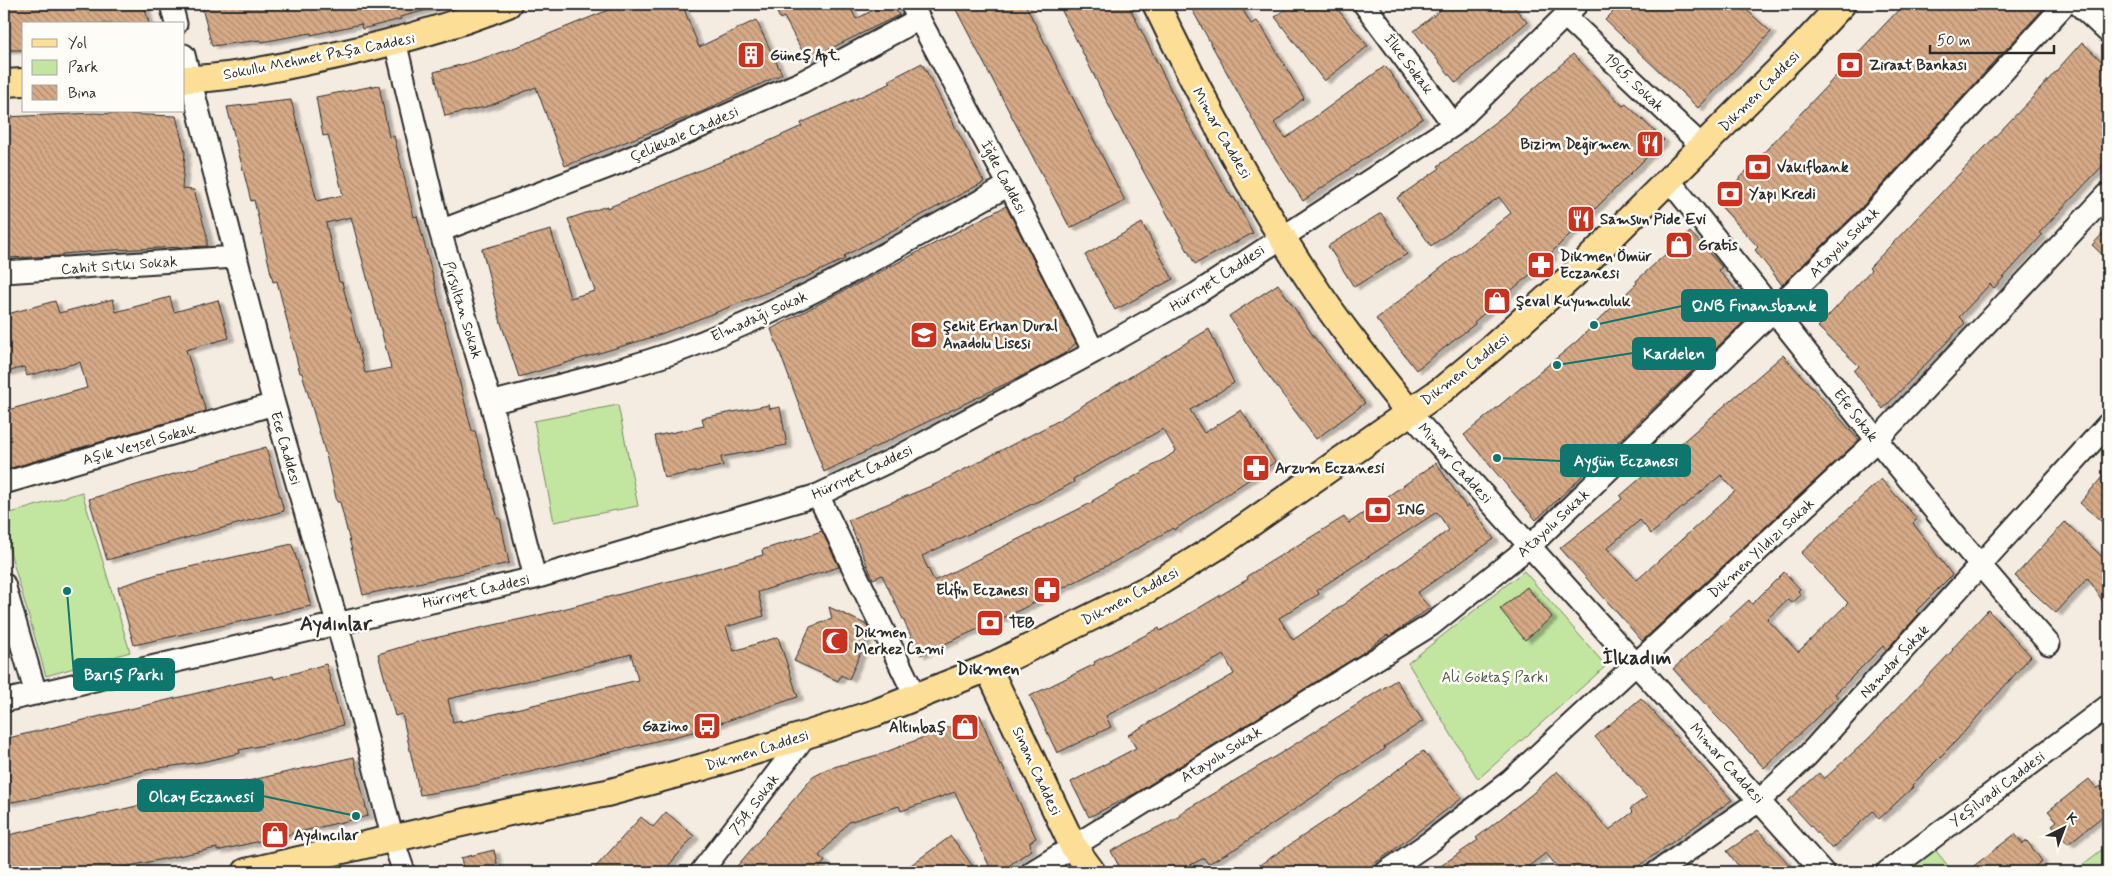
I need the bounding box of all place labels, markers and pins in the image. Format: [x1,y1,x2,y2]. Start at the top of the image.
building icon: Güneş Apt. [736,40,766,70]
place label: Güneş Apt. [770,46,840,67]
bank icon: Ziraat Bankası [1835,50,1865,80]
place label: Ziraat Bankası [1869,56,1967,76]
restaurant icon: Bizim Değirmen [1635,129,1665,159]
place label: Bizim Değirmen [1520,135,1631,156]
bank icon: Vakıfbank [1743,152,1773,182]
place label: Vakıfbank [1777,158,1849,178]
bank icon: Yapı Kredi [1715,179,1745,209]
place label: Yapı Kredi [1749,185,1816,205]
restaurant icon: Samsun Pide Evi [1566,204,1596,234]
place label: Samsun Pide Evi [1600,210,1707,230]
shop icon: Gratis [1664,230,1694,260]
place label: Gratis [1698,236,1738,256]
place label: Dikmen Ömür Eczanesi [1560,247,1653,284]
pharmacy icon: Dikmen Ömür Eczanesi [1526,250,1556,280]
shop icon: Şeval Kuyumculuk [1482,286,1512,316]
callout: QNB Finansbank [1682,290,1827,321]
place label: Şeval Kuyumculuk [1516,292,1631,312]
place label: Şehit Erhan Dural Anadolu Lisesi [943,317,1058,354]
school or university icon: Şehit Erhan Dural Anadolu Lisesi [909,320,939,350]
callout: Kardelen [1633,338,1715,369]
callout: Aygün Eczanesi [1561,445,1690,476]
pharmacy icon: Arzum Eczanesi [1241,453,1271,483]
place label: Arzum Eczanesi [1275,459,1385,479]
bank icon: ING [1363,495,1393,525]
place label: ING [1397,501,1425,521]
pharmacy icon: Elifin Eczanesi [1032,575,1062,605]
place label: Elifin Eczanesi [936,580,1029,601]
bank icon: TEB [975,608,1005,638]
place label: TEB [1009,614,1035,634]
place label: Dikmen Merkez Cami [854,623,944,660]
mosque icon: Dikmen Merkez Cami [820,626,850,656]
callout: Barış Parkı [74,659,174,690]
bus stop icon: Gazino [692,711,722,741]
shop icon: Altınbaş [950,712,980,742]
place label: Gazino [642,717,688,737]
place label: Altınbaş [889,718,946,738]
callout: Olcay Eczanesi [138,780,263,811]
shop icon: Aydıncılar [260,820,290,850]
place label: Aydıncılar [294,826,359,846]

